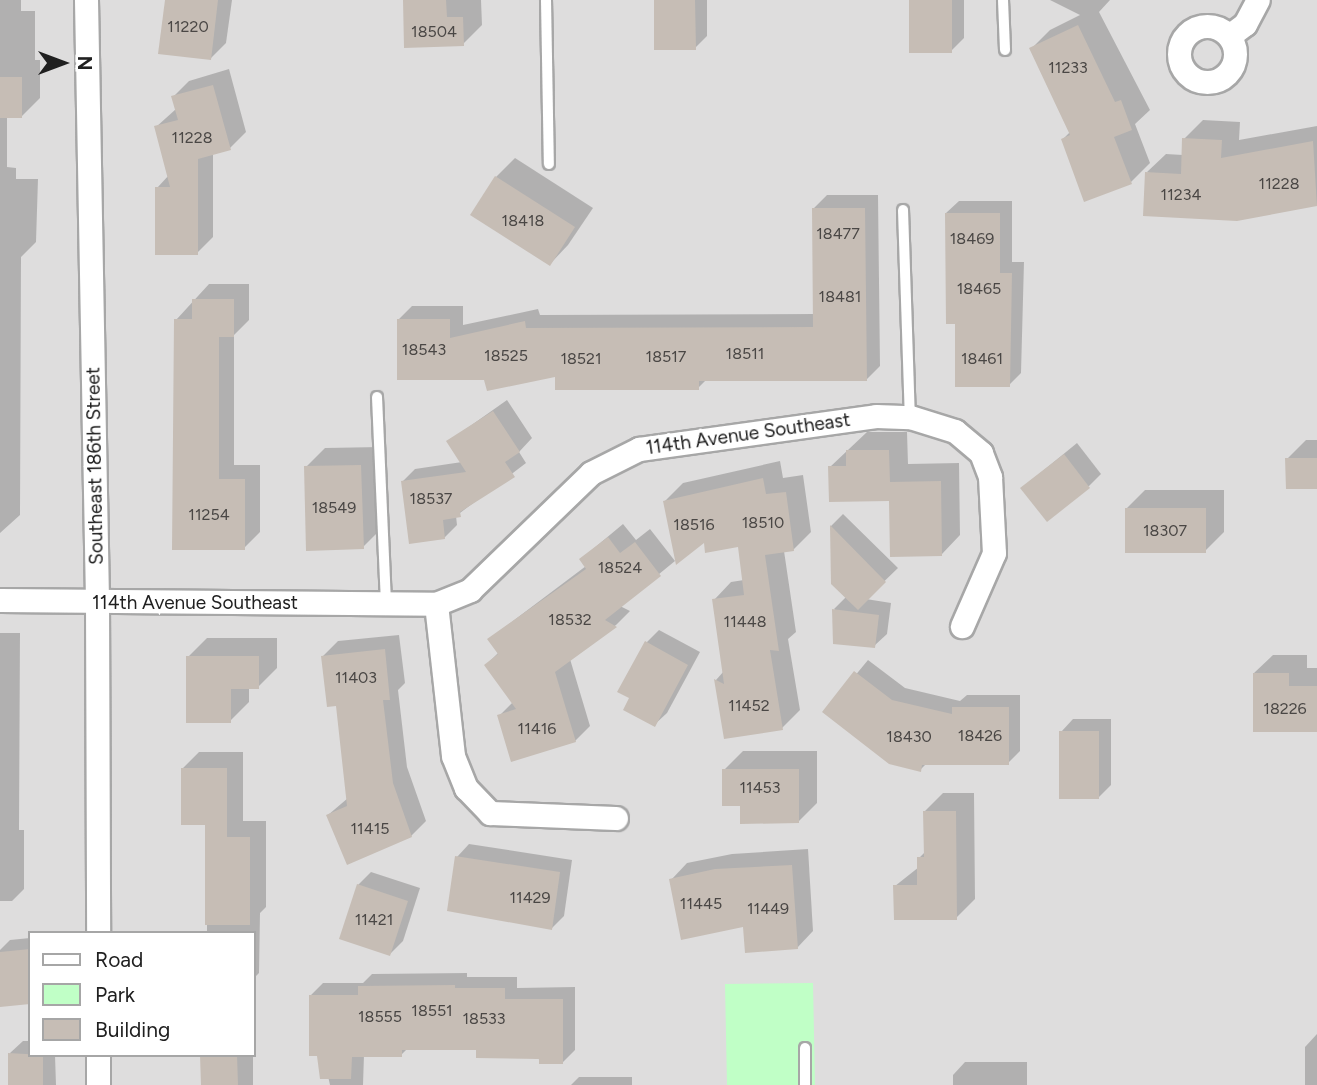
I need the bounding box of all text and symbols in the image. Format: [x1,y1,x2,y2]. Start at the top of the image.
house number: 11220 [167,17,209,37]
house number: 18504 [411,22,457,42]
north arrow [28,28,98,98]
text: N [73,56,96,70]
house number: 11233 [1048,58,1088,78]
house number: 11228 [172,128,212,148]
house number: 11228 [1259,174,1299,194]
house number: 11234 [1161,185,1201,205]
house number: 18418 [502,211,544,231]
house number: 18477 [816,224,860,244]
house number: 18469 [950,229,994,249]
house number: 18465 [957,279,1001,299]
house number: 18481 [819,287,861,307]
house number: 18543 [402,340,446,360]
house number: 18511 [726,344,764,364]
house number: 18525 [484,346,528,366]
house number: 18517 [646,347,686,367]
house number: 18521 [560,349,602,369]
house number: 18461 [961,349,1003,369]
street label: Southeast 186th Street [82,367,108,565]
street label: 114th Avenue Southeast [644,408,852,460]
house number: 18537 [410,489,452,509]
house number: 18549 [312,498,356,518]
house number: 11254 [188,505,230,525]
house number: 18510 [742,513,784,533]
house number: 18516 [673,515,715,535]
house number: 18307 [1143,521,1187,541]
house number: 18524 [598,558,642,578]
street label: 114th Avenue Southeast [92,592,298,614]
house number: 18532 [548,610,592,630]
house number: 11448 [724,612,766,632]
house number: 11403 [335,668,377,688]
house number: 11452 [728,696,770,716]
house number: 18226 [1263,699,1307,719]
house number: 11416 [518,719,556,739]
house number: 18426 [958,726,1002,746]
house number: 18430 [886,727,932,747]
house number: 11453 [739,778,781,798]
house number: 11415 [351,819,389,839]
house number: 11429 [509,888,551,908]
house number: 11445 [680,894,722,914]
house number: 11449 [747,899,789,919]
house number: 11421 [355,910,393,930]
legend [28,931,256,1057]
text: Road [95,947,143,972]
text: Park [95,982,135,1007]
house number: 18551 [411,1001,453,1021]
house number: 18555 [358,1007,402,1027]
house number: 18533 [462,1009,506,1029]
text: Building [95,1017,170,1042]

